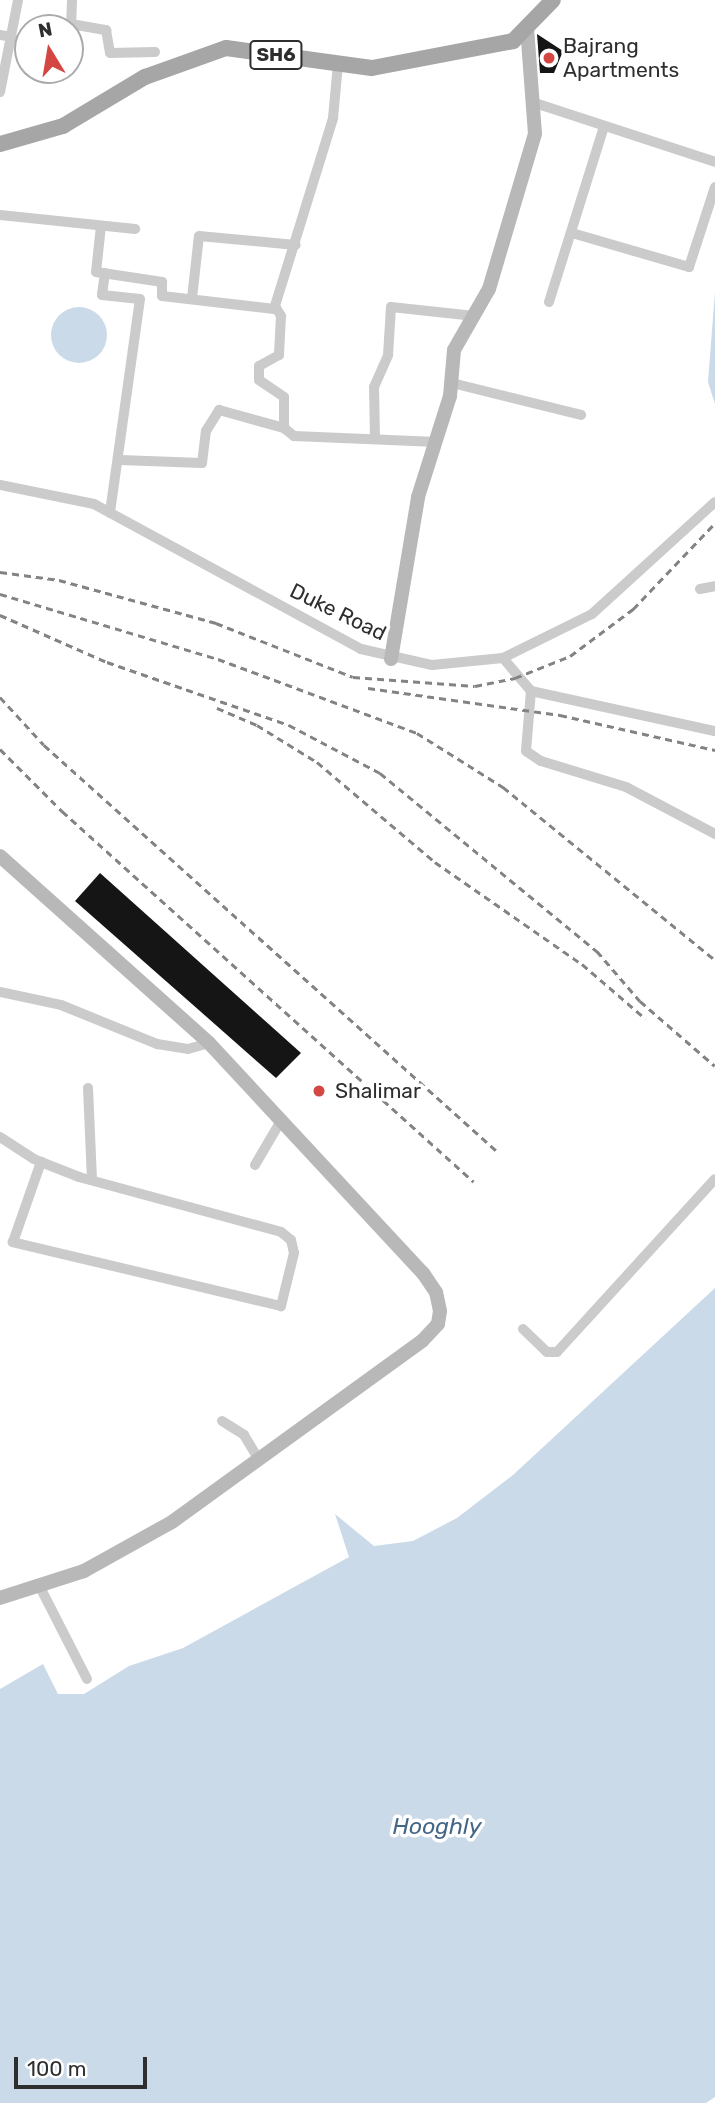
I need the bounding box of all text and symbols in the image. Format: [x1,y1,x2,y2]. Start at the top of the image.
north arrow [14,14,84,84]
text: N [36,17,54,42]
place label: Bajrang Apartments [563,33,679,83]
road number: SH6 [248,40,304,70]
marker: Bajrang Apartments [541,50,557,66]
street label: Duke Road [286,578,390,646]
place label: Shalimar [335,1078,421,1104]
marker: Shalimar [309,1081,329,1101]
water label: Hooghly [393,1812,481,1840]
scale bar [18,2044,150,2088]
text: 100 m [27,2056,86,2081]

